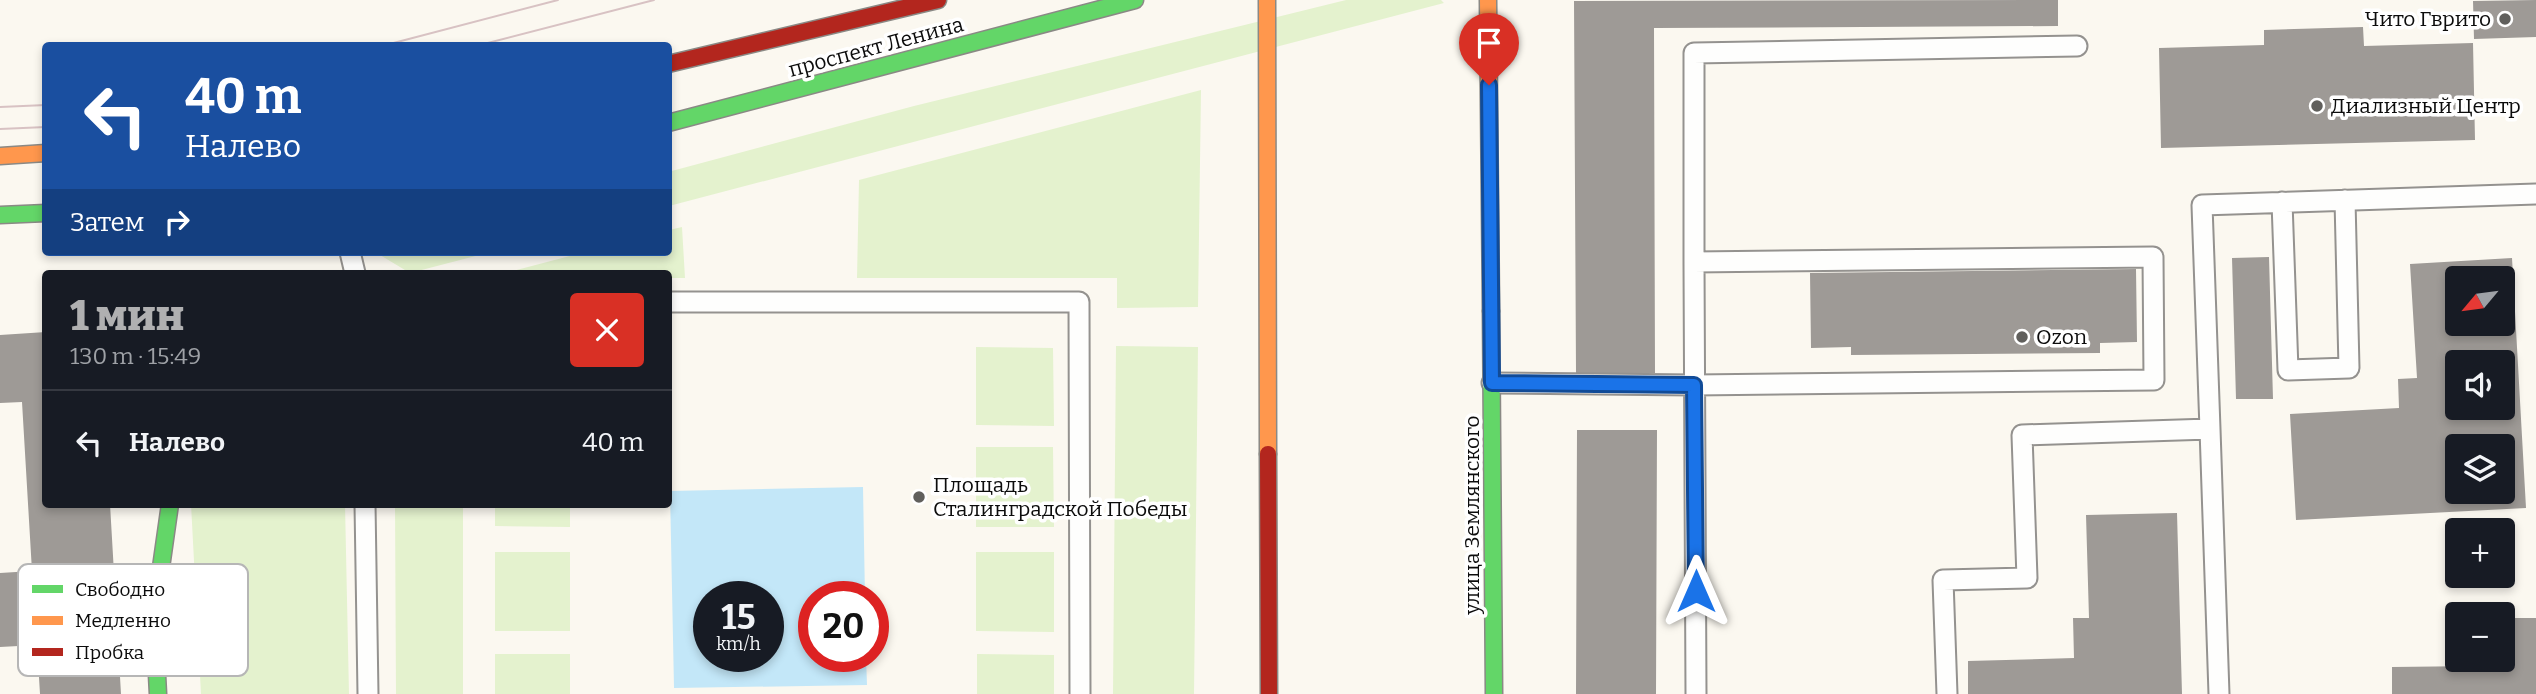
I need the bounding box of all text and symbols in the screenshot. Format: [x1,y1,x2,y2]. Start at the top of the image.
place label: Чито Гврито [2365,6,2491,32]
street label: проспект Ленина [786,11,967,83]
marker: Чито Гврито [2497,11,2513,27]
pin [1459,13,1519,85]
icon: arrive [1470,24,1508,62]
text: 40 m [185,67,302,126]
icon: left [70,70,161,161]
place label: Диализный Центр [2331,93,2521,119]
marker: Диализный Центр [2309,98,2325,114]
text: Налево [185,127,301,165]
icon: right [158,203,196,241]
text: Затем [70,207,144,238]
north arrow [2445,266,2515,336]
map controls [2445,266,2515,672]
text: 1 мин [70,291,184,341]
button: close [570,293,644,367]
place label: Ozon [2036,324,2087,350]
marker: Ozon [2014,329,2030,345]
text: 130 m · 15:49 [70,342,201,370]
button: sound [2445,350,2515,420]
street label: улица Землянского [1459,415,1485,616]
icon: left [70,424,108,462]
text: Налево [129,427,225,458]
text: 40 m [582,427,644,458]
button: layers [2445,434,2515,504]
place label: Площадь Сталинградской Победы [933,472,1187,522]
marker: Площадь Сталинградской Победы [911,489,927,505]
button: + [2445,518,2515,588]
position arrow [1659,554,1733,628]
legend [18,564,248,676]
text: Свободно [75,578,165,601]
speed limit sign: 20 [798,581,889,672]
text: 15 [721,596,756,638]
button: − [2445,602,2515,672]
text: Медленно [75,609,171,632]
text: km/h [716,633,761,655]
text: Пробка [75,641,145,664]

